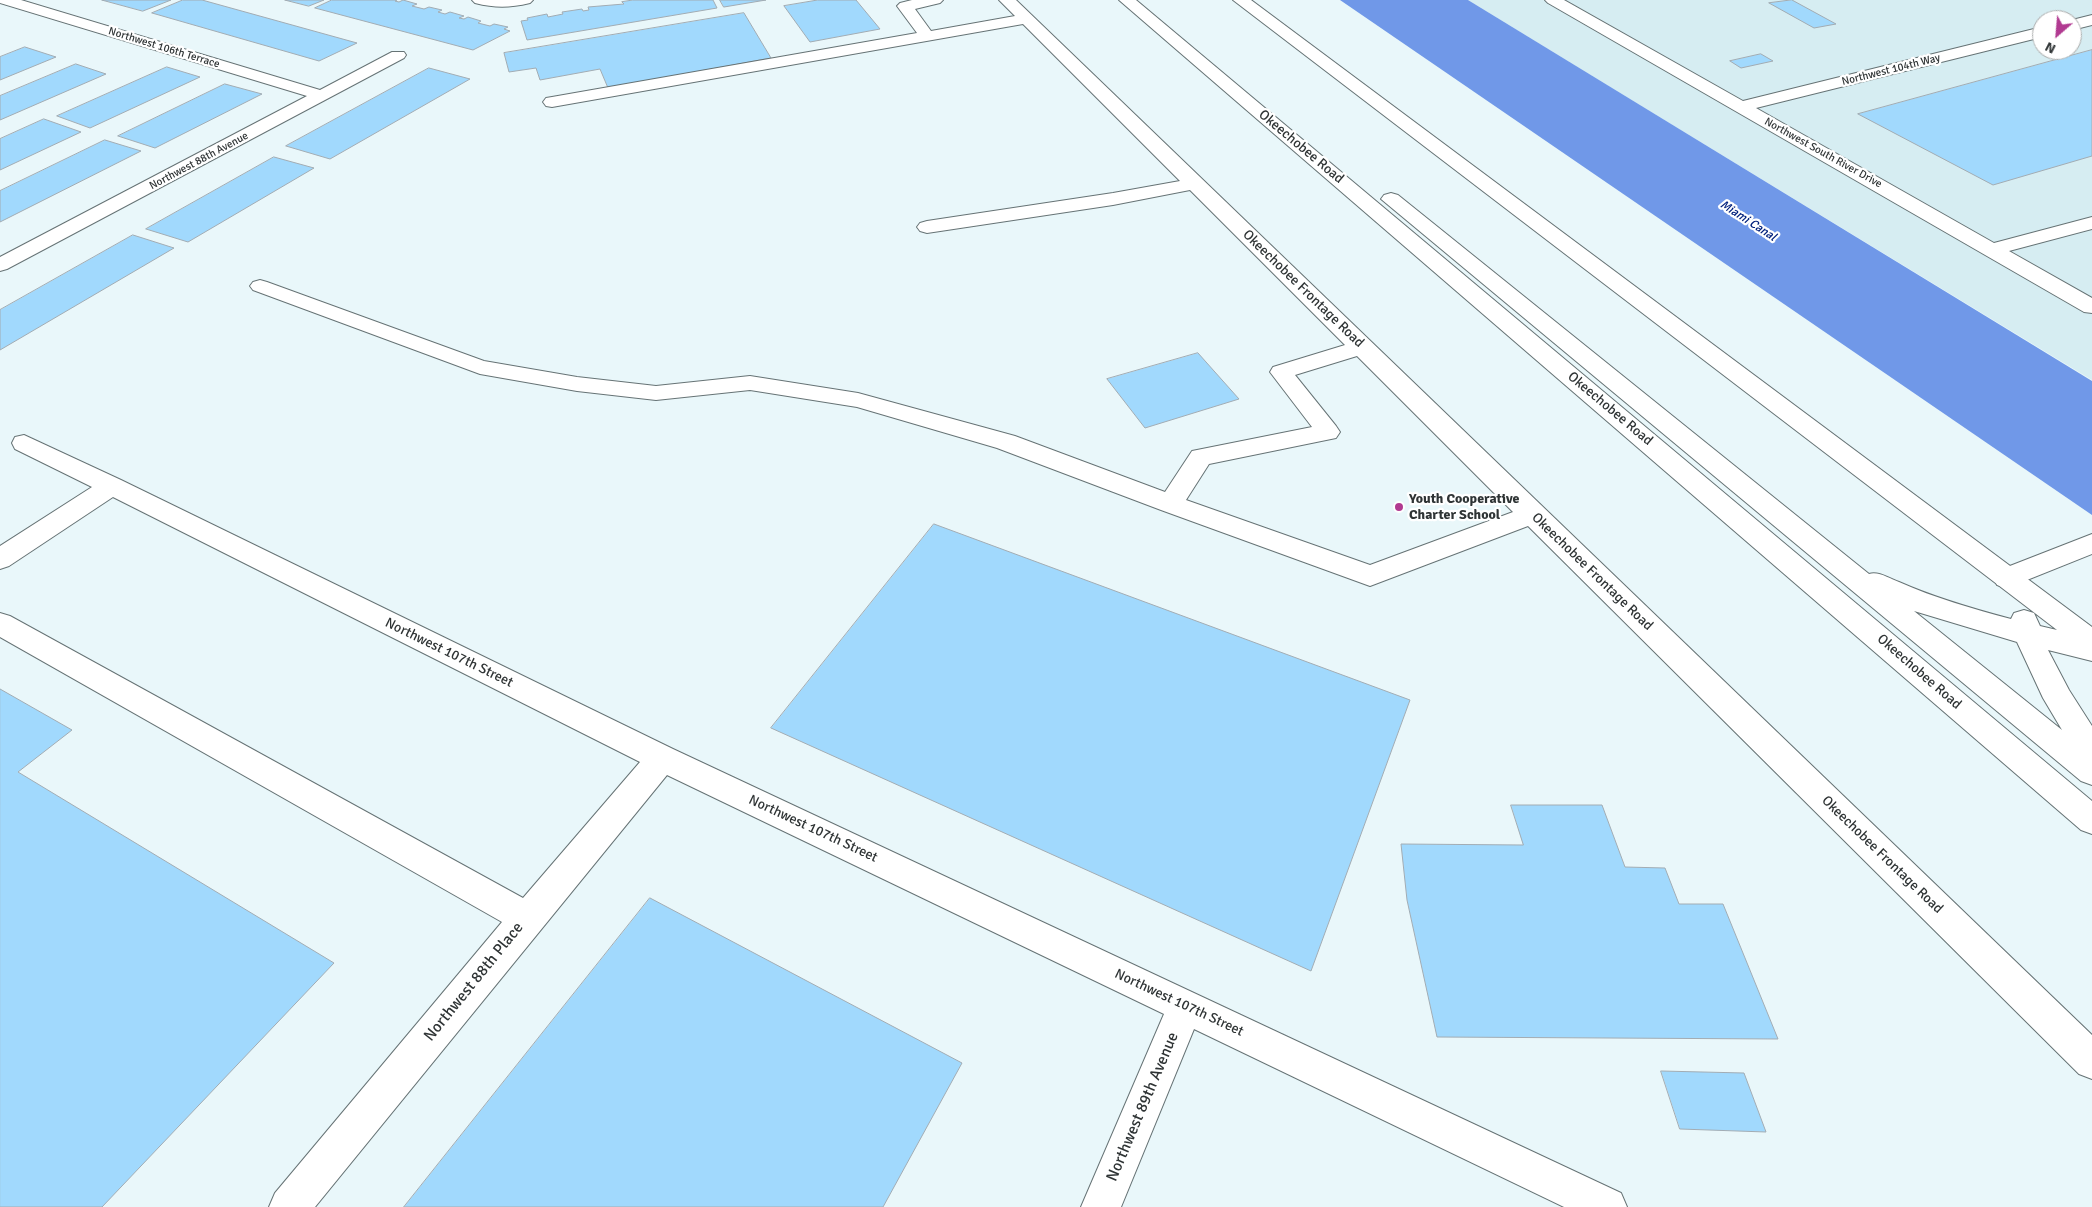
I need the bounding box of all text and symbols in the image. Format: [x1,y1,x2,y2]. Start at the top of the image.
north arrow [2032,10,2082,60]
street label: Northwest 106th Terrace [107,25,221,71]
text: N [2042,38,2059,58]
street label: Northwest 104th Way [1840,51,1942,89]
street label: Okeechobee Road [1255,107,1347,187]
street label: Northwest South River Drive [1762,115,1884,191]
street label: Northwest 88th Avenue [147,129,251,193]
water label: Miami Canal [1717,198,1779,244]
street label: Okeechobee Frontage Road [1239,227,1367,351]
street label: Okeechobee Road [1564,369,1656,449]
place label: Youth Cooperative Charter School [1409,491,1519,524]
marker: Youth Cooperative Charter School [1393,501,1405,513]
street label: Okeechobee Frontage Road [1528,510,1656,634]
street label: Northwest 107th Street [382,615,516,691]
street label: Okeechobee Road [1874,631,1964,713]
street label: Northwest 107th Street [746,792,880,866]
street label: Okeechobee Frontage Road [1818,793,1946,917]
street label: Northwest 88th Place [420,919,528,1045]
street label: Northwest 107th Street [1112,966,1246,1040]
street label: Northwest 89th Avenue [1103,1030,1183,1184]

